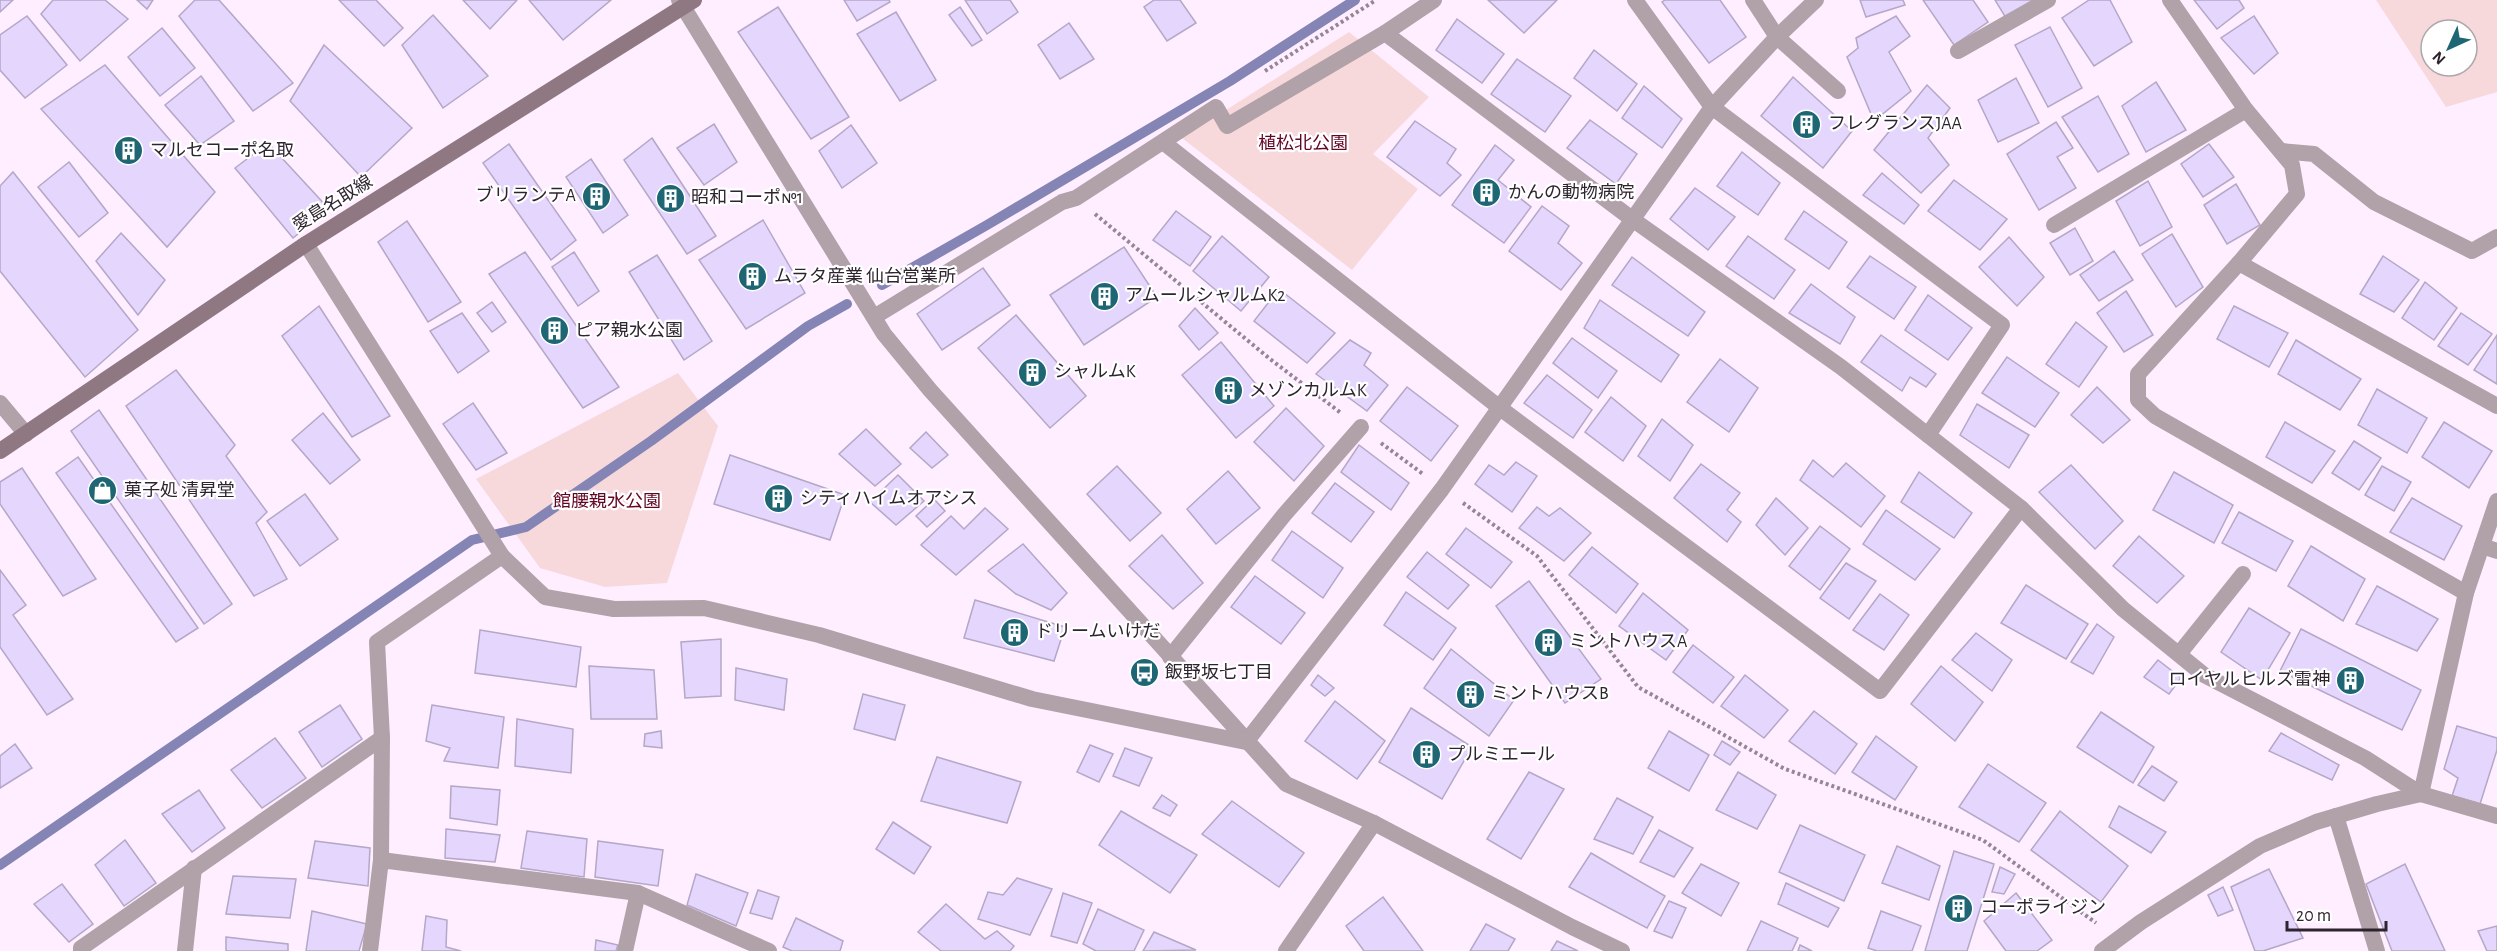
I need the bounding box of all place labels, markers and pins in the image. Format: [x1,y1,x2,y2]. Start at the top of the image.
building icon: フレグランスJAA [1791,108,1823,140]
place label: フレグランスJAA [1828,113,1963,133]
building icon: マルセコーポ名取 [113,135,145,167]
place label: マルセコーポ名取 [150,140,294,160]
building icon: かんの動物病院 [1471,177,1503,209]
building icon: ブリランテA [581,180,613,212]
building icon: 昭和コーポ№1 [654,182,686,214]
place label: かんの動物病院 [1508,182,1634,202]
place label: ブリランテA [476,185,577,205]
place label: 昭和コーポ№1 [691,187,803,207]
building icon: ムラタ産業 仙台営業所 [737,261,769,293]
place label: ムラタ産業 仙台営業所 [774,266,956,286]
building icon: アムールシャルムK2 [1088,280,1120,312]
place label: アムールシャルムK2 [1125,287,1285,305]
building icon: ピア親水公園 [538,315,570,347]
place label: ピア親水公園 [575,321,683,340]
building icon: シャルムK [1017,356,1049,388]
place label: シャルムK [1054,363,1136,381]
building icon: メゾンカルムK [1212,375,1244,407]
place label: メゾンカルムK [1249,380,1367,400]
shop icon: 菓子処 清昇堂 [87,475,119,507]
place label: 菓子処 清昇堂 [124,480,235,500]
building icon: シティハイムオアシス [763,483,795,515]
place label: シティハイムオアシス [800,489,977,508]
building icon: ドリームいけだ [998,616,1030,648]
place label: ドリームいけだ [1035,622,1160,641]
building icon: ミントハウスA [1532,626,1564,658]
place label: ミントハウスA [1569,633,1688,651]
bus stop icon: 飯野坂七丁目 [1128,657,1160,689]
place label: 飯野坂七丁目 [1165,663,1273,682]
building icon: ロイヤルヒルズ雷神 [2335,664,2367,696]
place label: ロイヤルヒルズ雷神 [2169,669,2330,689]
building icon: ミントハウスB [1454,678,1486,710]
place label: ミントハウスB [1491,685,1609,703]
building icon: プルミエール [1410,739,1442,771]
place label: プルミエール [1447,745,1555,764]
building icon: コーポライジン [1943,892,1975,924]
place label: コーポライジン [1980,898,2106,917]

